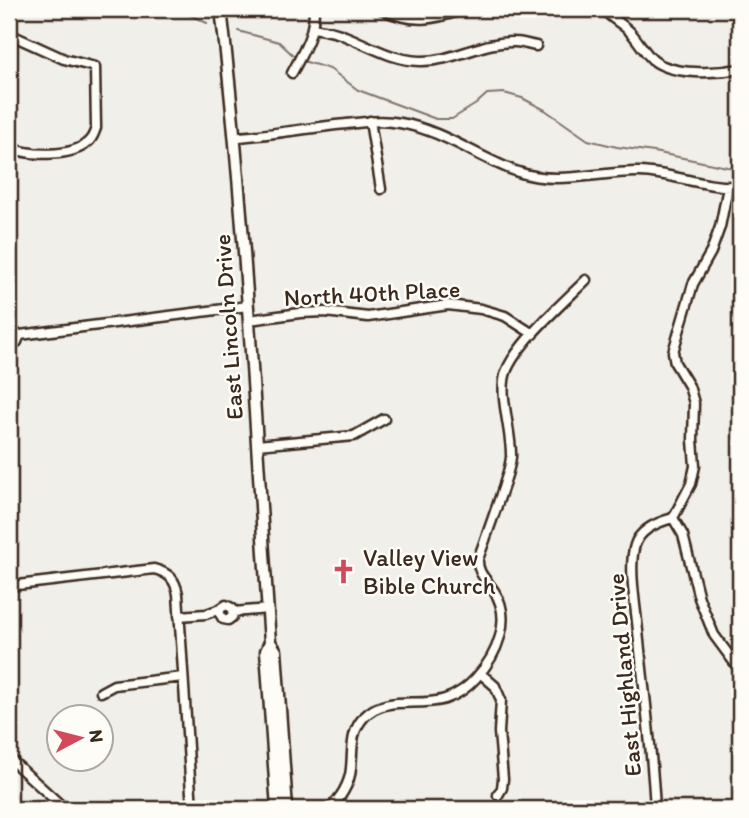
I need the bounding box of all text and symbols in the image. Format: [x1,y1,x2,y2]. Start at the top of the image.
street label: East Lincoln Drive [207,233,249,421]
street label: North 40th Place [283,274,461,312]
place label: Valley View Bible Church [363,543,496,600]
church icon: Valley View Bible Church [329,557,357,585]
street label: East Highland Drive [601,572,647,778]
north arrow [46,702,116,772]
text: N [84,728,109,744]

